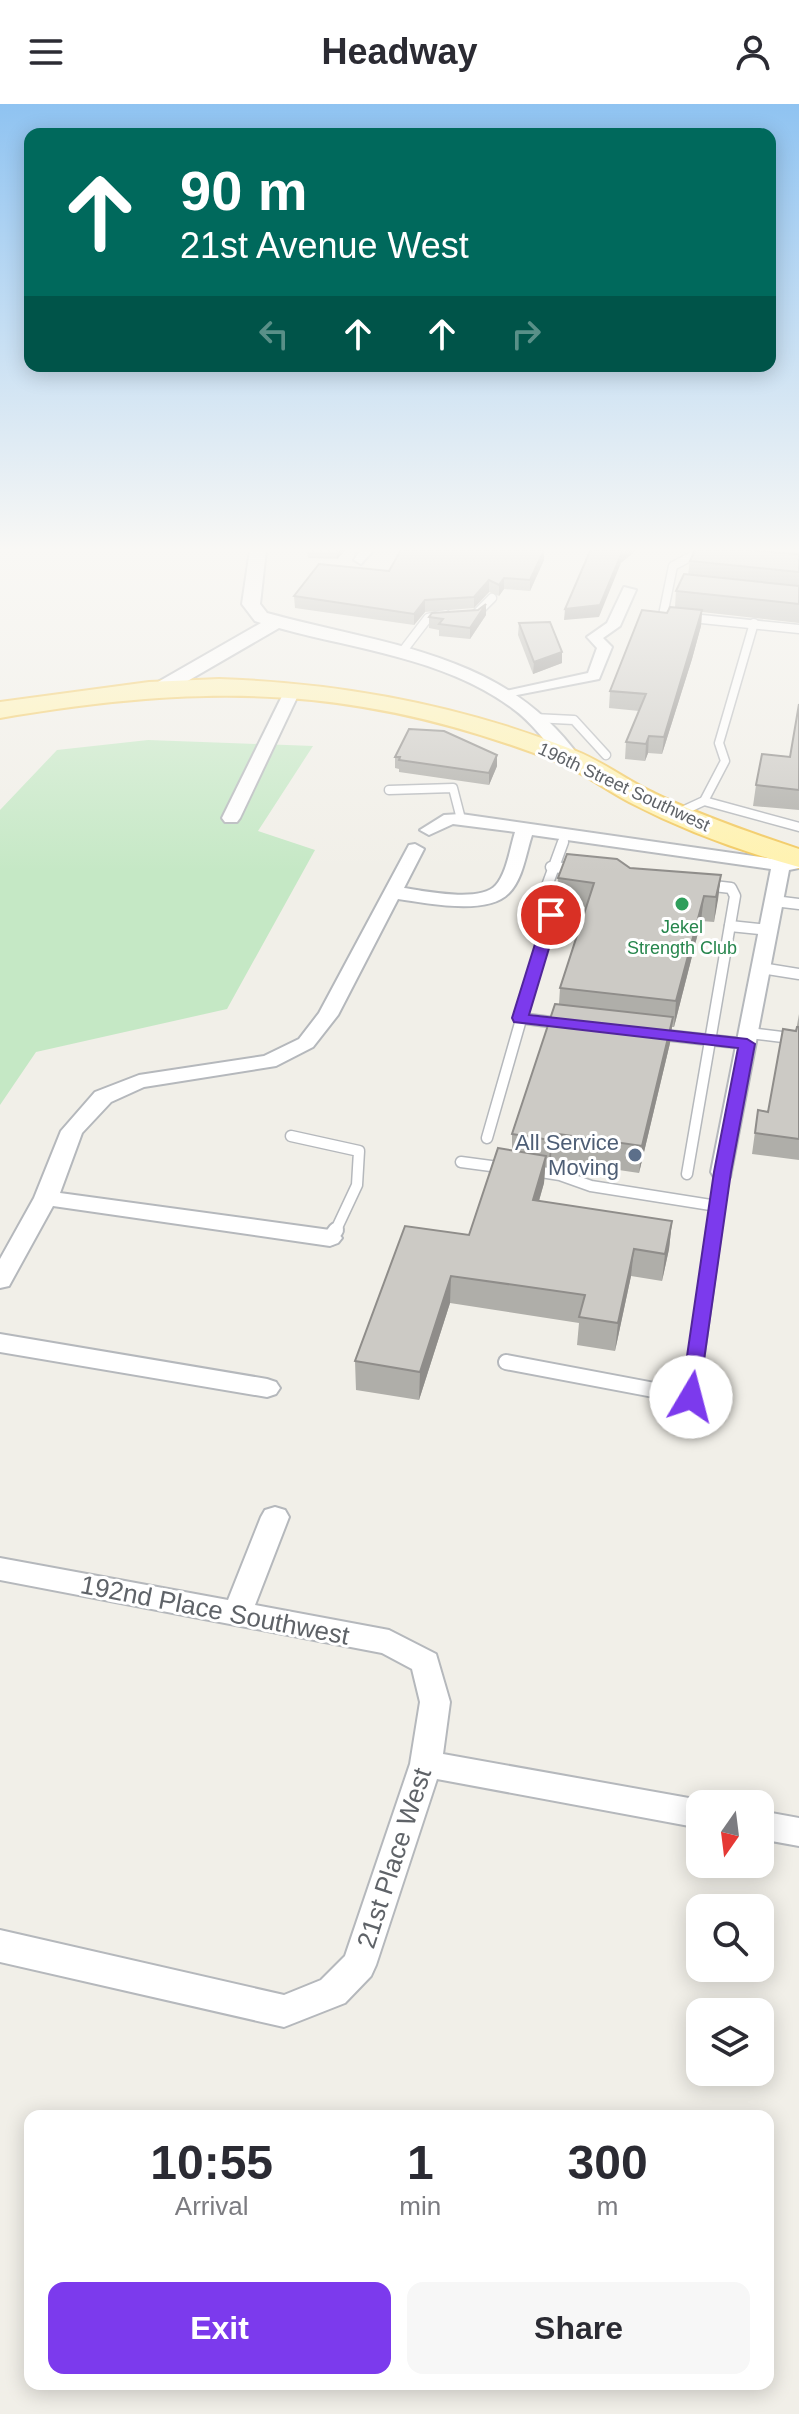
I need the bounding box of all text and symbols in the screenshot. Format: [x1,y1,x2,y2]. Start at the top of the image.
icon: menu [24,30,68,74]
icon: person [731,30,775,74]
text: Headway [321,31,478,72]
text: 90 m [180,159,308,222]
icon: ahead [48,160,152,264]
text: 21st Avenue West [180,225,469,266]
icon: left [252,312,296,356]
icon: ahead [336,312,380,356]
icon: ahead [420,312,464,356]
icon: right [504,312,548,356]
street label: 196th Street Southwest [535,738,713,836]
pin [517,881,585,949]
icon: arrive [529,893,573,937]
marker: Jekel Strength Club [673,895,691,913]
place label: Jekel Strength Club [627,917,737,958]
place label: All Service Moving [515,1130,619,1180]
marker: All Service Moving [626,1146,644,1164]
position arrow [649,1355,733,1439]
street label: 192nd Place Southwest [78,1569,353,1651]
street label: 21st Place West [351,1764,437,1952]
north arrow [686,1790,774,1878]
map controls [686,1790,774,2086]
button: search [686,1894,774,1982]
button: layers [686,1998,774,2086]
text: 10:55 [150,2136,273,2189]
text: 1 [407,2136,434,2189]
text: 300 [568,2136,648,2189]
text: Arrival [175,2191,249,2221]
text: min [399,2191,441,2221]
text: m [597,2191,618,2221]
button: Exit [48,2282,391,2374]
button: Share [407,2282,750,2374]

